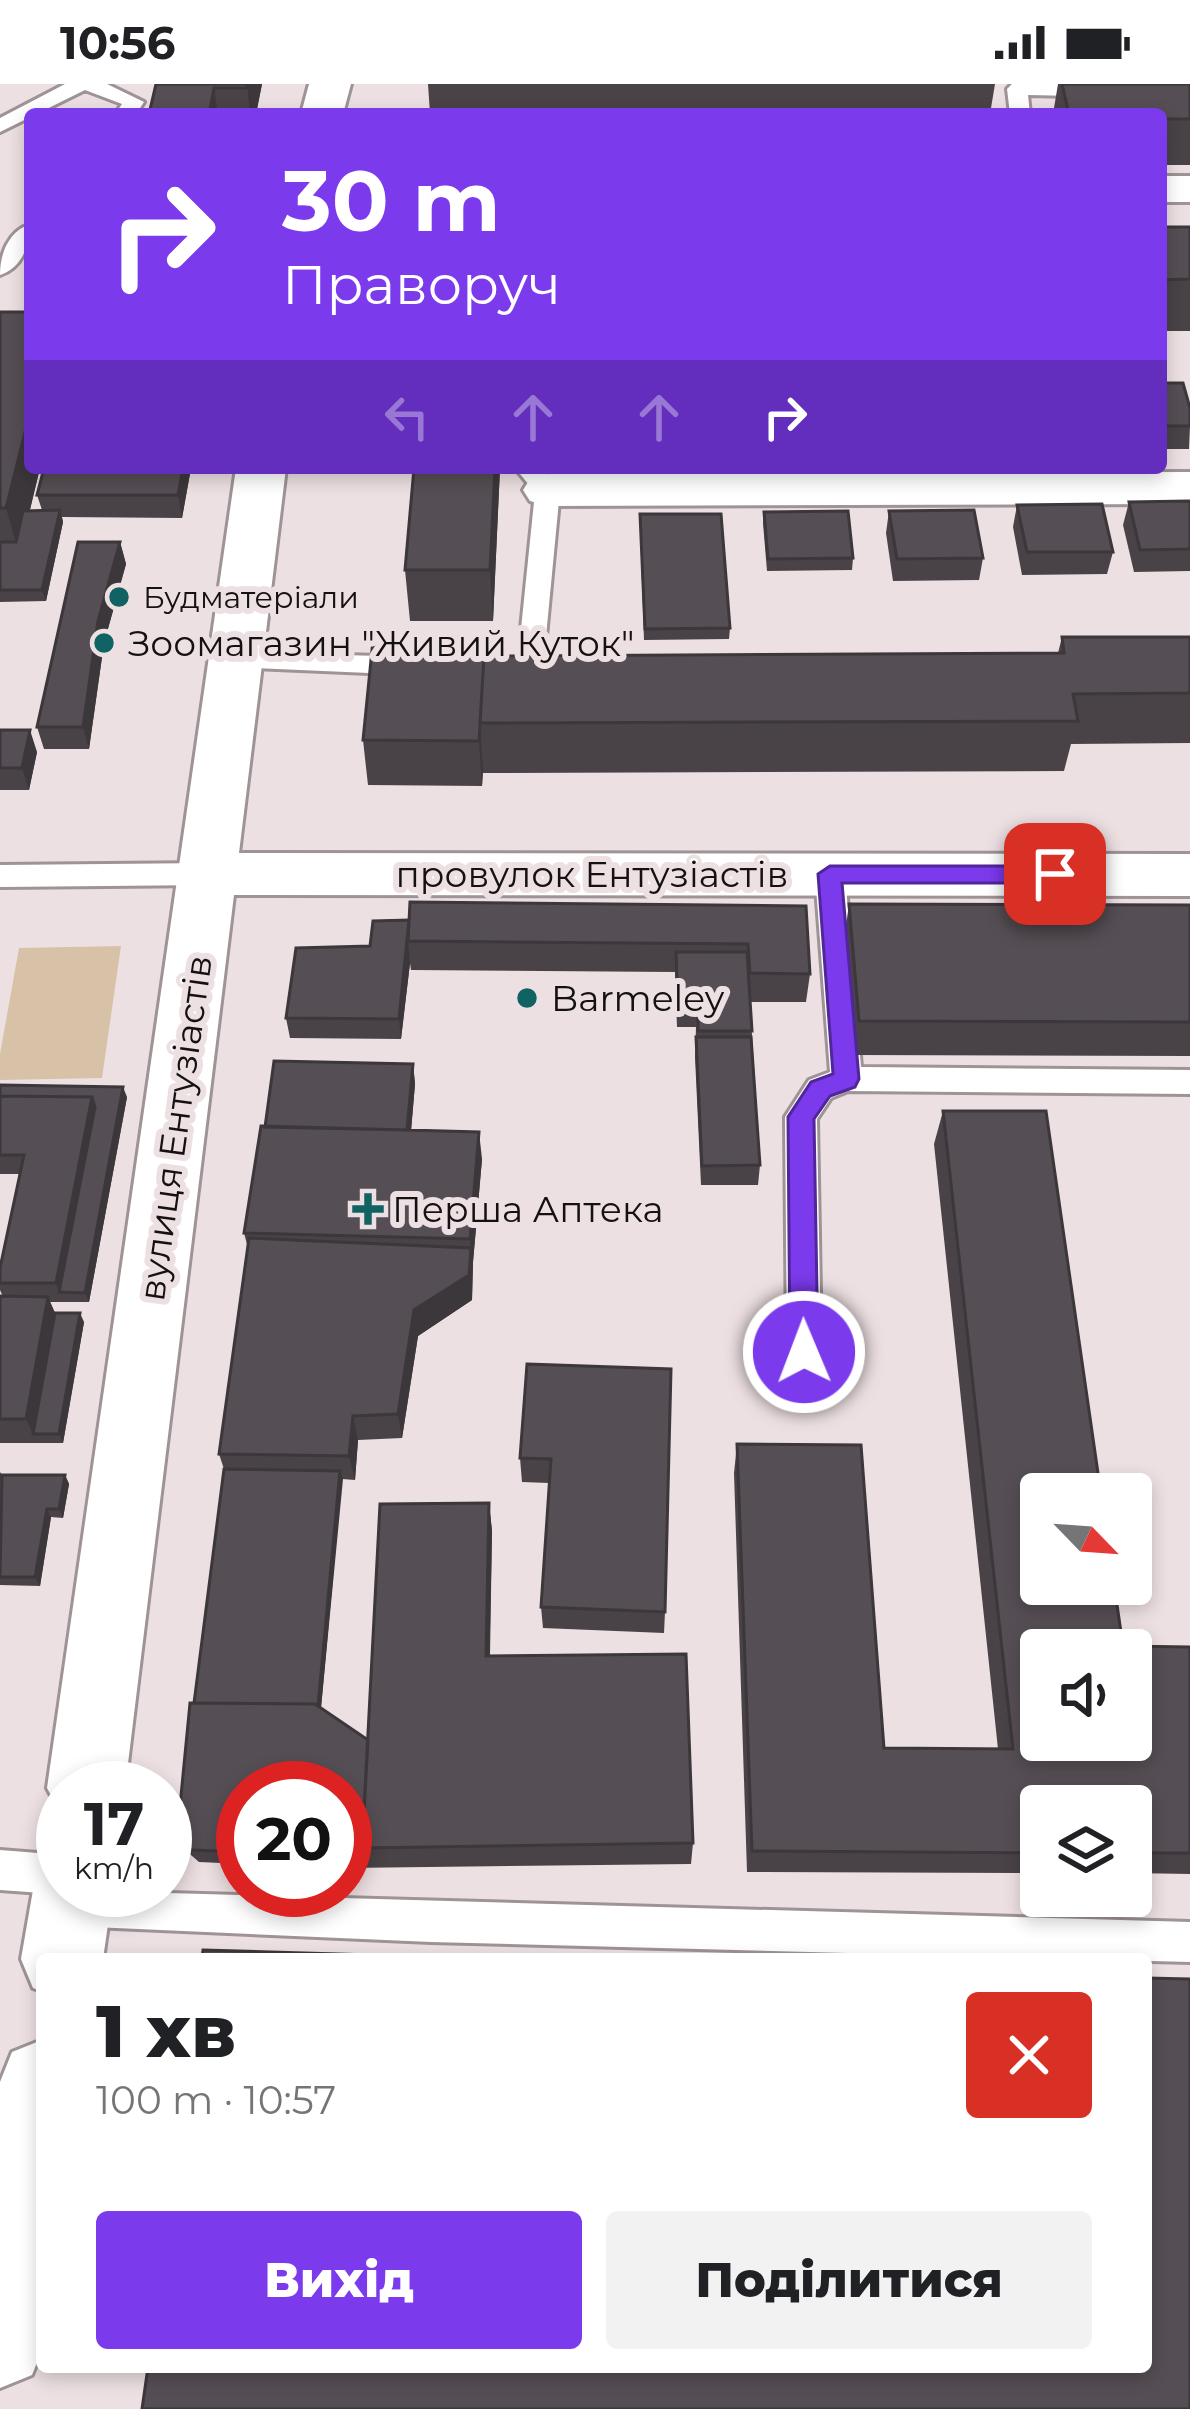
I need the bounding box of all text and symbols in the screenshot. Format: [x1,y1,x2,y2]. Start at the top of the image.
text: 10:56 [60,15,175,70]
text: 30 m [282,150,501,252]
icon: right [84,156,240,312]
text: Праворуч [282,252,561,318]
icon: left [374,384,440,450]
icon: ahead [500,384,566,450]
icon: ahead [626,384,692,450]
icon: right [752,384,818,450]
place label: Будматеріали [143,579,359,616]
marker: Будматеріали [106,584,132,610]
place label: Зоомагазин "Живий Куток" [128,621,634,665]
marker: Зоомагазин "Живий Куток" [91,630,117,656]
pin [1004,823,1106,925]
icon: arrive [1022,841,1088,907]
street label: провулок Ентузіастів [396,852,788,896]
street label: вулиця Ентузіастів [129,952,221,1304]
place label: Barmeley [551,976,725,1020]
marker: Barmeley [514,985,540,1011]
place label: Перша Аптека [392,1187,663,1231]
marker: Перша Аптека [355,1196,381,1222]
position arrow [741,1289,867,1415]
north arrow [1020,1473,1152,1605]
map controls [1020,1473,1152,1917]
button: sound [1020,1629,1152,1761]
speed limit sign: 20 [216,1761,372,1917]
button: layers [1020,1785,1152,1917]
text: 17 [84,1787,144,1860]
text: km/h [74,1850,154,1887]
text: 1 хв [96,1987,236,2075]
button: close [966,1992,1092,2118]
text: 100 m · 10:57 [96,2076,336,2124]
button: Вихід [96,2211,582,2349]
button: Поділитися [606,2211,1092,2349]

